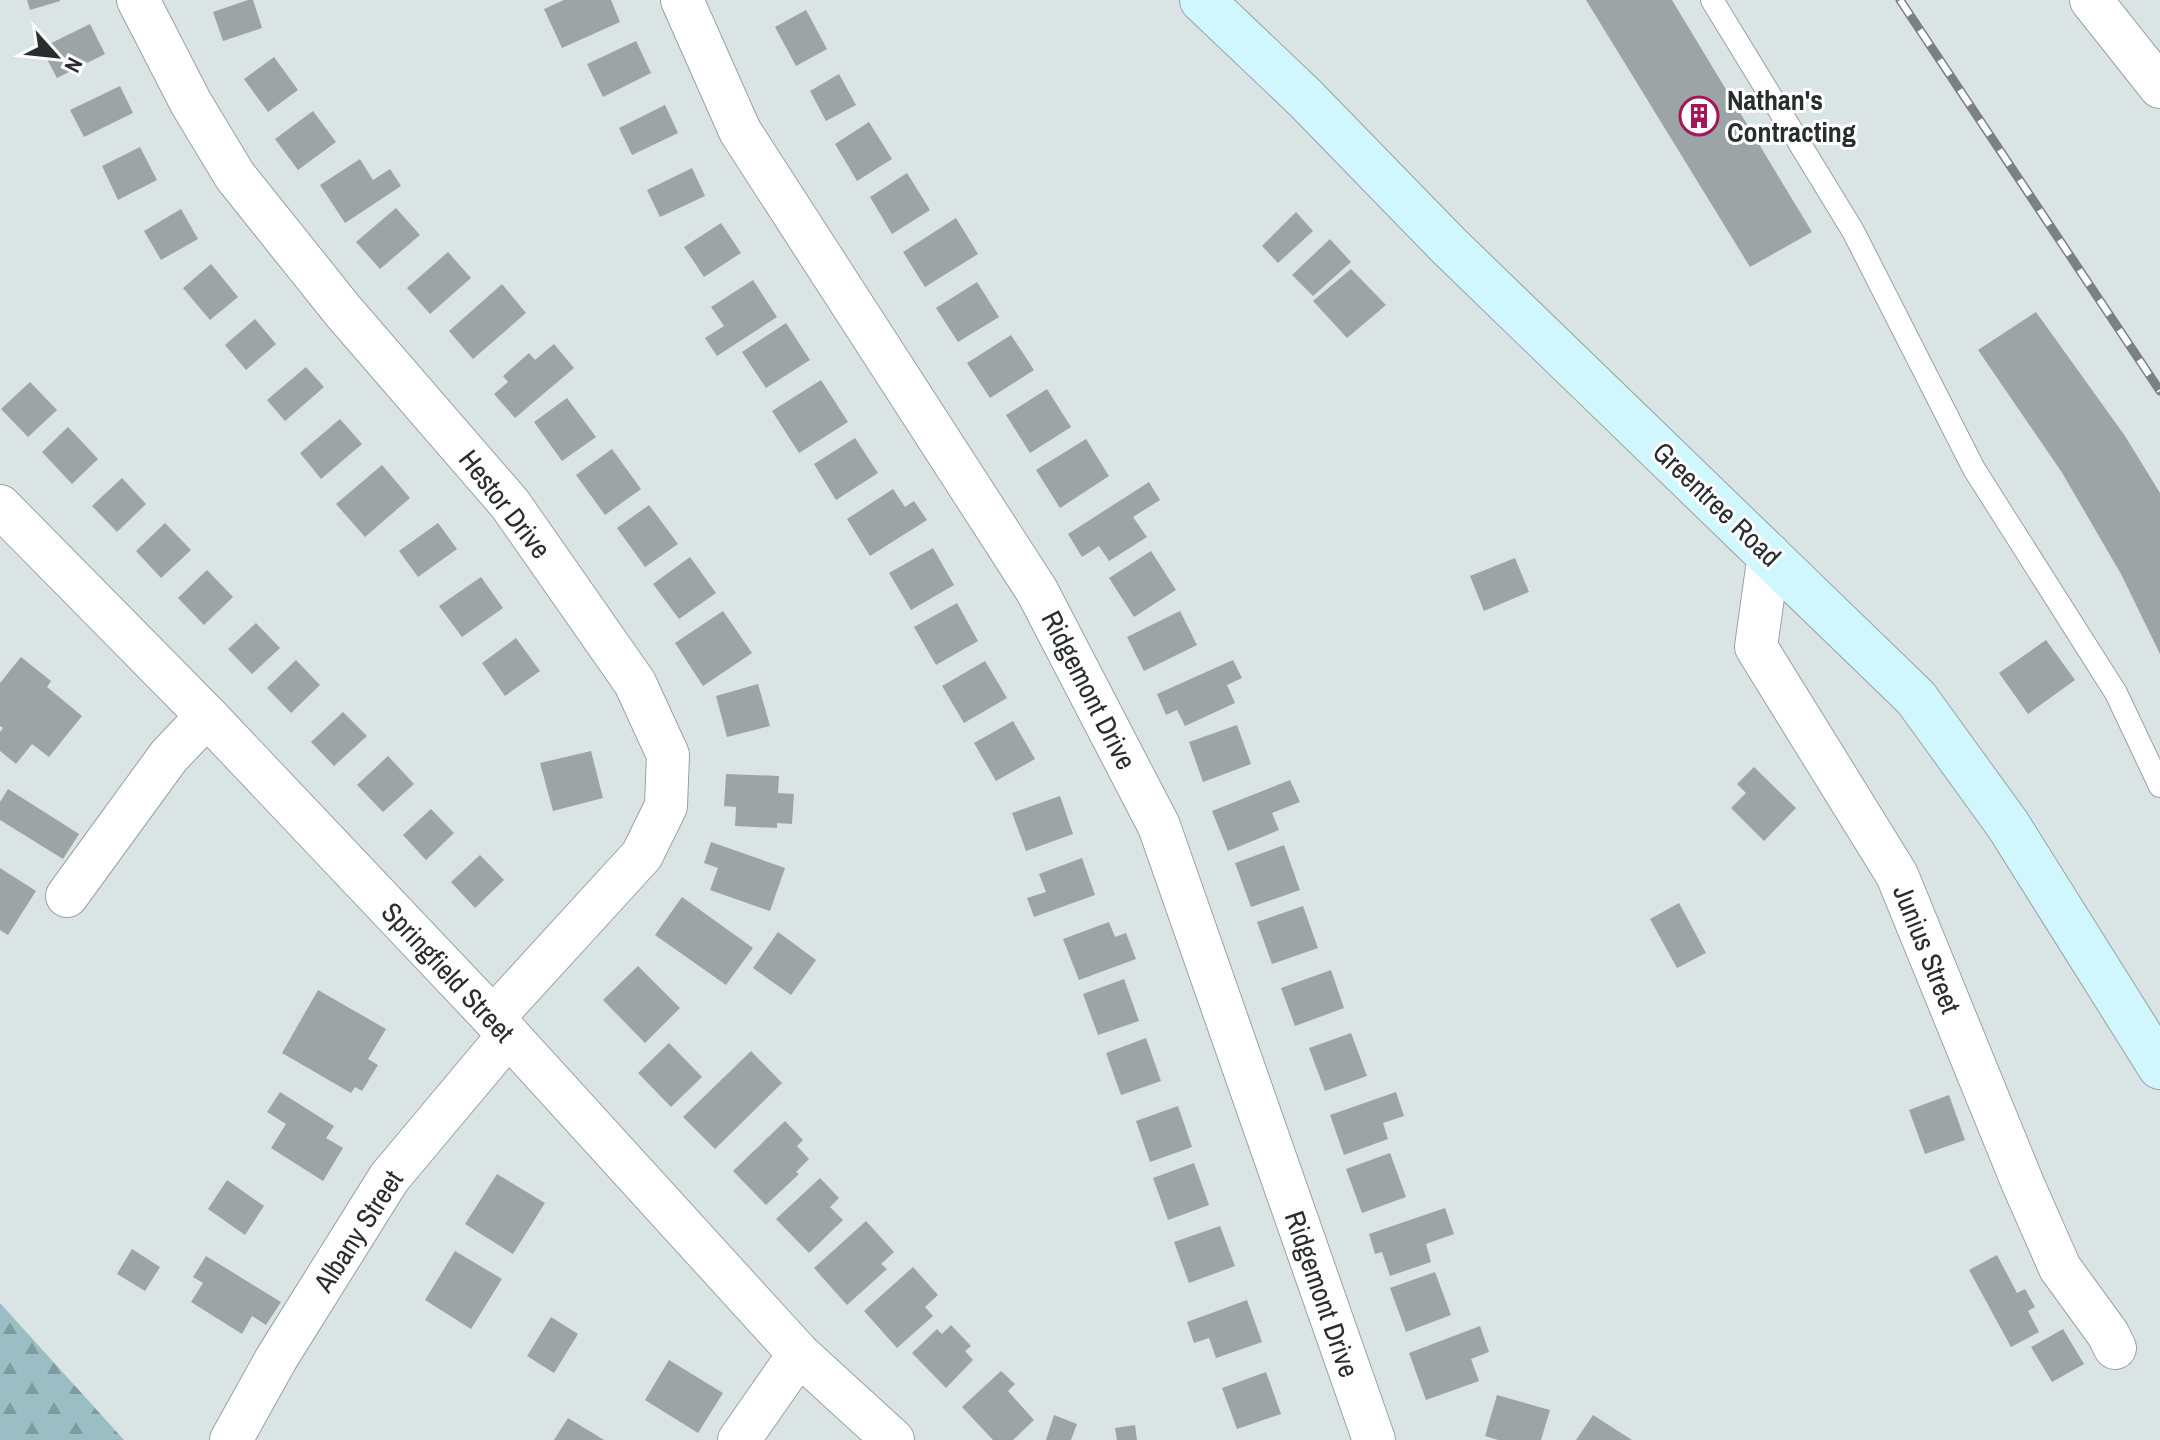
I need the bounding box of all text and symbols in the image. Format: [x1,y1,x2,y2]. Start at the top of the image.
north arrow [16,16,96,96]
text: N [57,52,90,78]
place label: Nathan's Contracting [1727,81,1856,151]
building icon: Nathan's Contracting [1678,95,1720,137]
street label: Greentree Road [1645,433,1789,575]
street label: Hestor Drive [450,442,560,566]
street label: Ridgemont Drive [1033,604,1145,776]
street label: Junius Street [1884,879,1970,1019]
street label: Springfield Street [373,894,523,1050]
street label: Albany Street [304,1163,411,1300]
street label: Ridgemont Drive [1276,1206,1368,1382]

